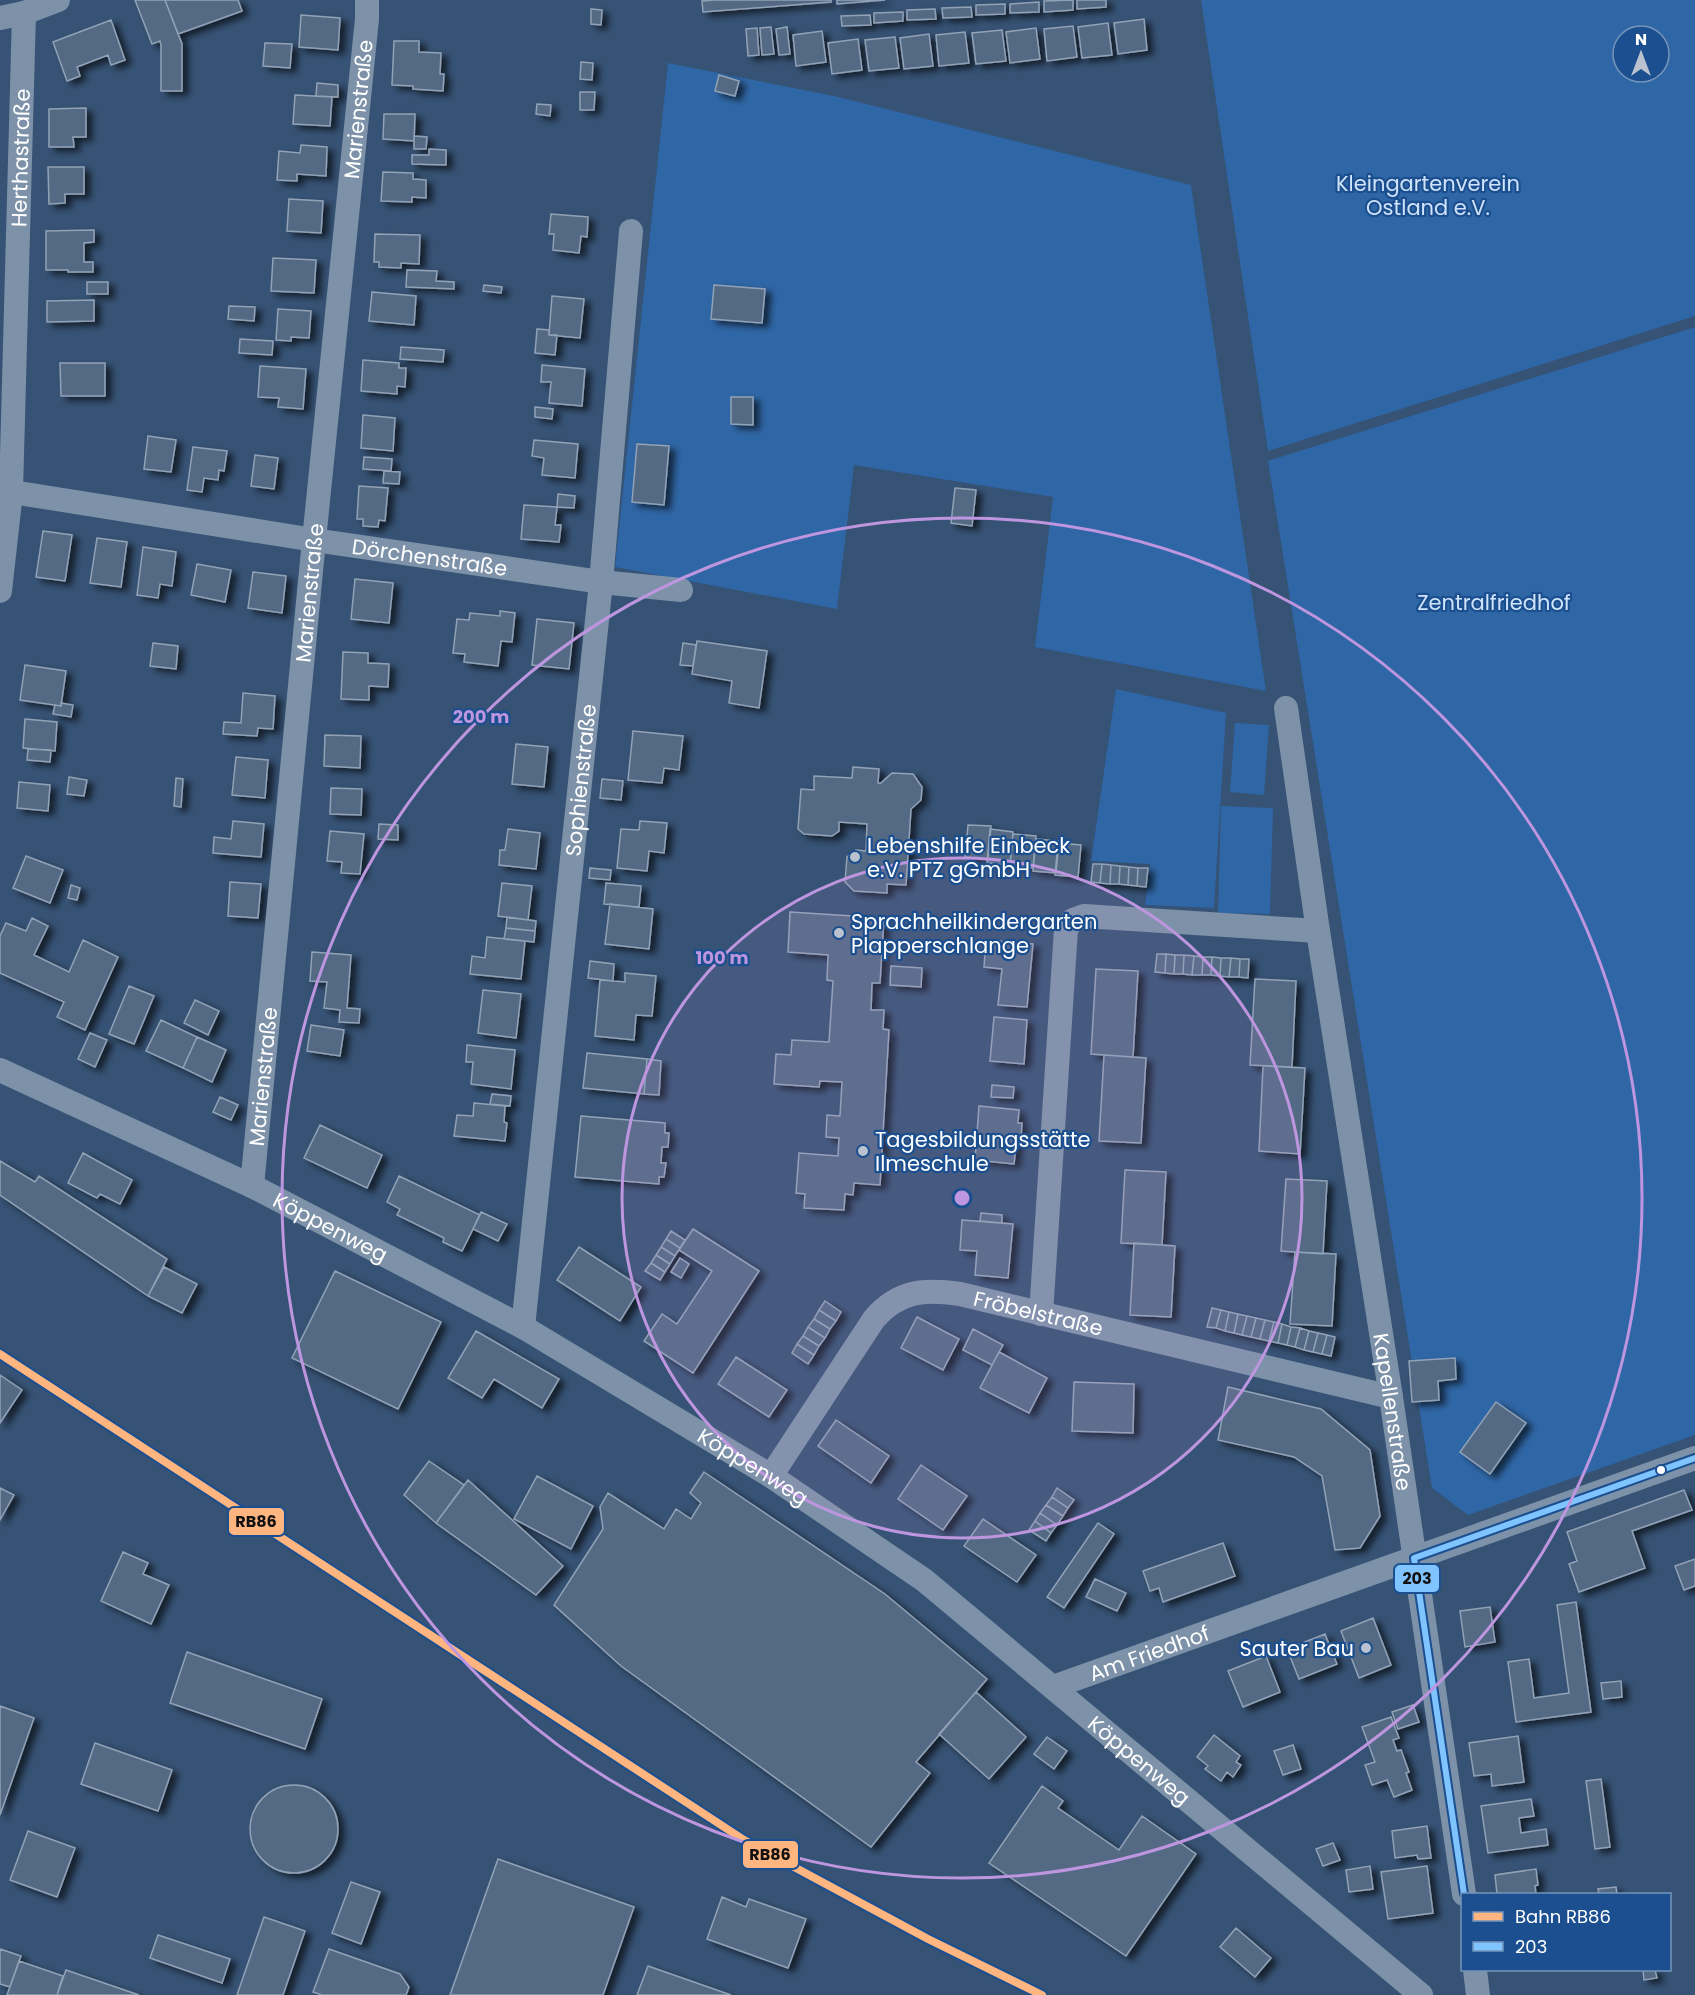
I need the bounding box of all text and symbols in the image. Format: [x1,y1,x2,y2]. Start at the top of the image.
north arrow [1611,24,1671,84]
text: N [1635,28,1647,51]
street label: Marienstraße [336,38,379,180]
street label: Herthastraße [4,88,36,227]
park label: Kleingartenverein Ostland e.V. [1336,169,1520,222]
street label: Marienstraße [288,522,330,664]
street label: Dörchenstraße [350,531,510,583]
park label: Zentralfriedhof [1417,588,1571,617]
street label: Sophienstraße [558,702,603,858]
text: 200 m [453,704,509,729]
place label: Lebenshilfe Einbeck e.V. PTZ gGmbH [867,831,1070,884]
marker: Lebenshilfe Einbeck e.V. PTZ gGmbH [848,850,862,864]
place label: Sprachheilkindergarten Plapperschlange [851,907,1097,960]
marker: Sprachheilkindergarten Plapperschlange [832,926,846,940]
text: 100 m [695,945,749,970]
street label: Marienstraße [241,1006,284,1147]
place label: Tagesbildungsstätte Ilmeschule [875,1125,1091,1178]
marker: Tagesbildungsstätte Ilmeschule [856,1144,870,1158]
street label: Köppenweg [268,1185,393,1269]
centre of rings [952,1188,972,1208]
street label: Fröbelstraße [971,1283,1106,1342]
street label: Kapellenstraße [1367,1331,1419,1493]
street label: Köppenweg [692,1421,814,1512]
unlabelled marker [1655,1464,1667,1476]
line badge: RB86 [228,1507,285,1536]
text: RB86 [235,1510,277,1533]
line badge: 203 [1394,1564,1440,1593]
text: 203 [1402,1567,1432,1590]
street label: Am Friedhof [1085,1618,1213,1688]
place label: Sauter Bau [1239,1634,1354,1663]
marker: Sauter Bau [1359,1641,1373,1655]
street label: Köppenweg [1082,1709,1197,1811]
line badge: RB86 [742,1840,799,1869]
text: RB86 [749,1843,791,1866]
legend [1461,1893,1671,1971]
text: Bahn RB86 [1515,1904,1611,1929]
text: 203 [1515,1934,1547,1959]

